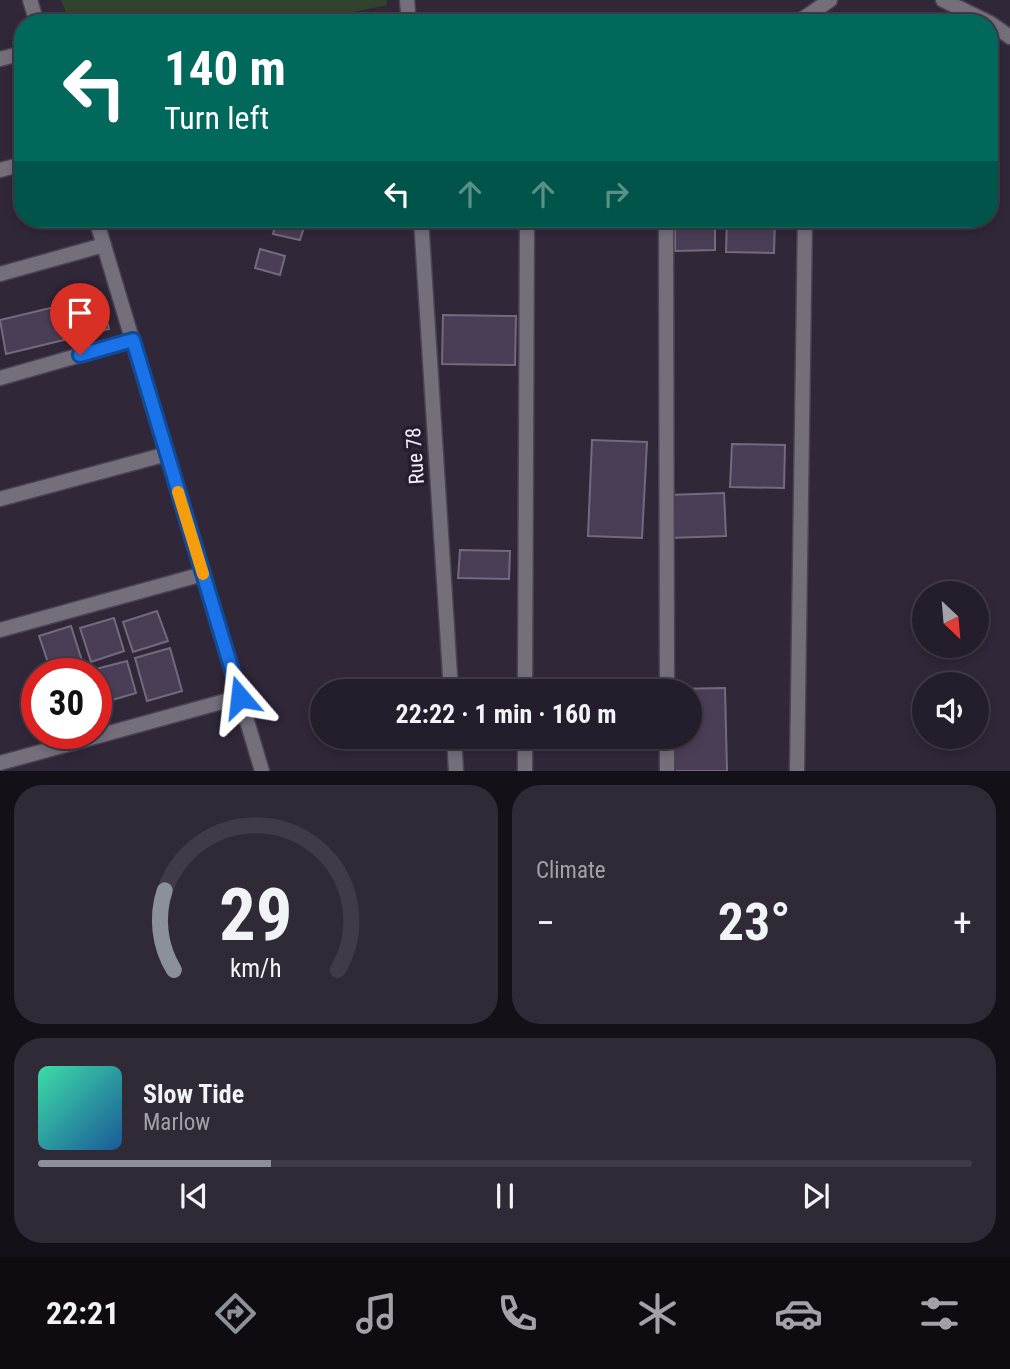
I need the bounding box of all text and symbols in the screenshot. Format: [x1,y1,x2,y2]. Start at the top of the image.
text: 140 m [164,40,286,97]
icon: left [49,42,140,133]
text: Turn left [164,99,269,137]
icon: left [378,175,416,213]
icon: ahead [451,175,489,213]
icon: ahead [524,175,562,213]
icon: right [597,175,635,213]
pin [50,283,110,355]
icon: arrive [61,294,99,332]
street label: Rue 78 [401,427,429,485]
north arrow [912,581,989,658]
map controls [912,581,989,749]
speed limit sign: 30 [21,658,112,749]
position arrow [203,660,277,734]
button: sound [912,672,989,749]
text: 22:22 · 1 min · 160 m [396,699,616,729]
text: Climate [536,857,606,884]
text: 29 [219,873,293,959]
text: 23° [718,892,790,953]
text: − [536,901,555,945]
text: + [953,901,972,945]
text: km/h [230,954,282,983]
text: Slow Tide [143,1079,244,1109]
text: Marlow [143,1109,210,1136]
icon: previous [175,1177,213,1215]
icon: pause [486,1177,524,1215]
icon: next [797,1177,835,1215]
icon: directions [211,1289,260,1338]
icon: music [352,1289,401,1338]
icon: phone [493,1289,542,1338]
icon: climate [633,1289,682,1338]
icon: car [774,1289,823,1338]
icon: filters [915,1289,964,1338]
text: 22:21 [46,1294,119,1332]

